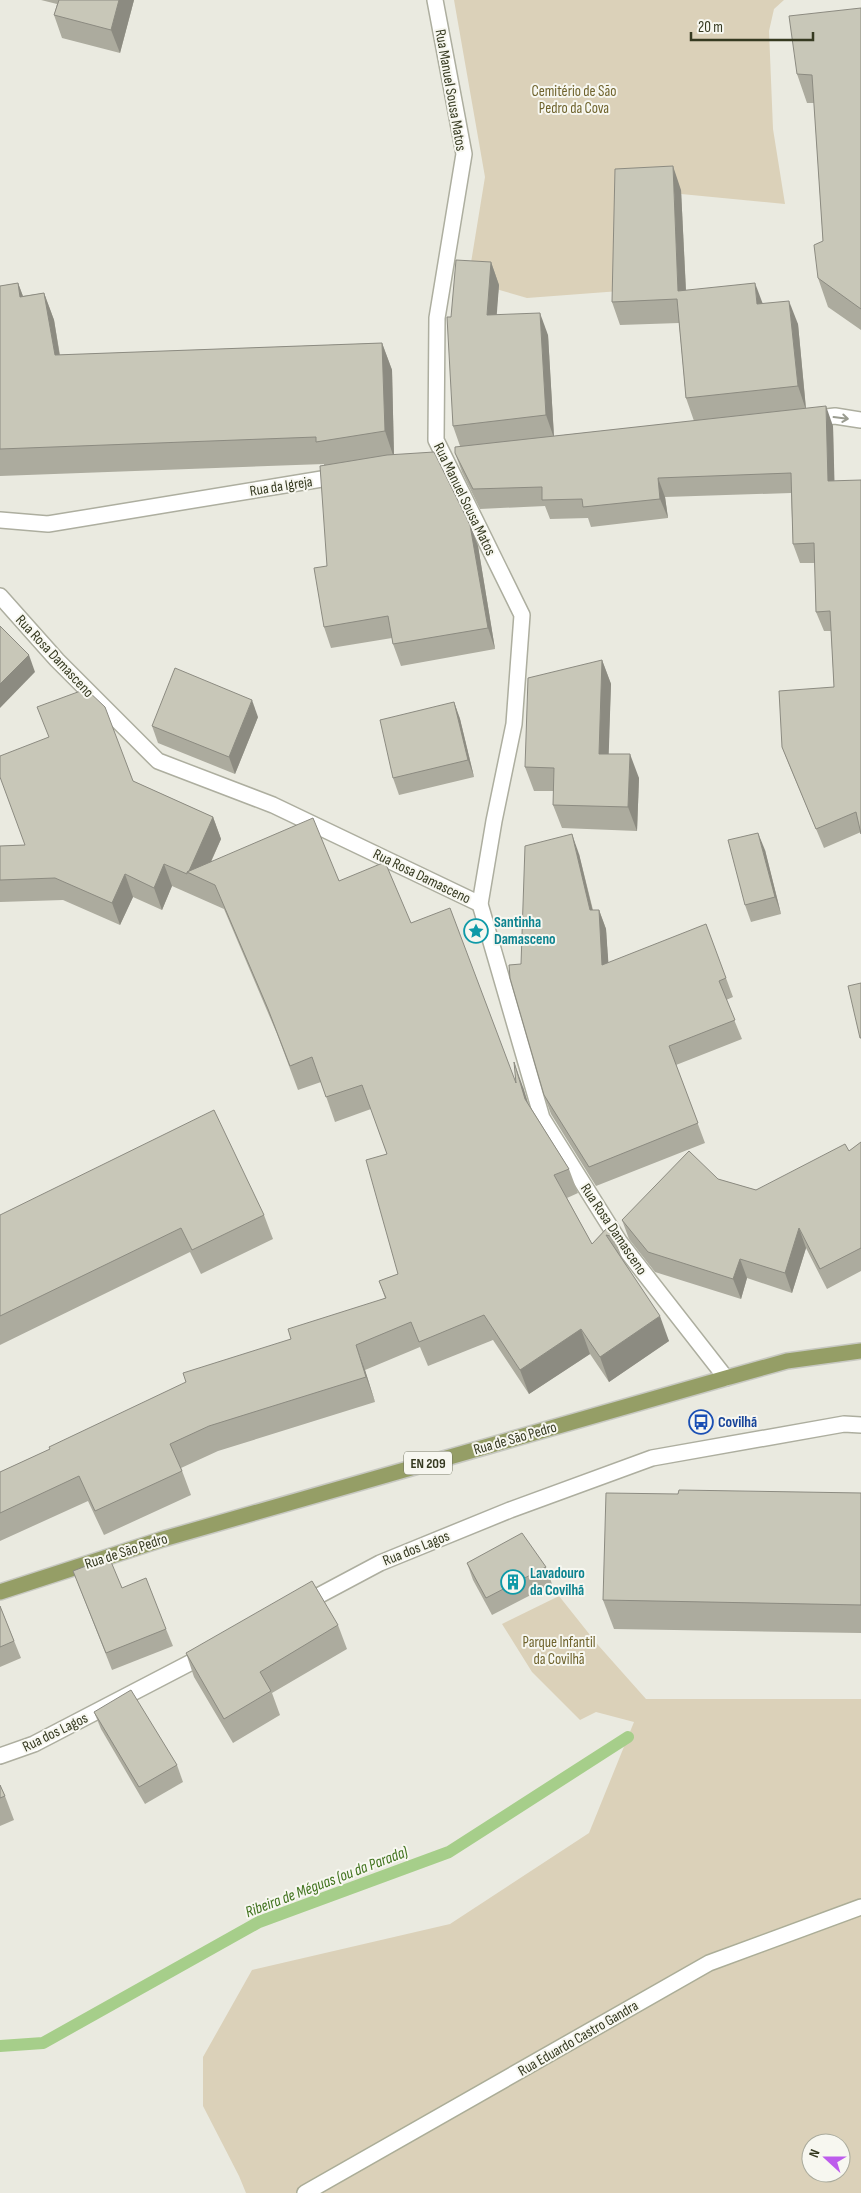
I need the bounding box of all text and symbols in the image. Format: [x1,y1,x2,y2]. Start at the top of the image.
scale bar [691,10,814,42]
text: 20 m [698,18,723,37]
street label: Rua Manuel Sousa Matos [430,28,471,152]
park label: Cemitério de São Pedro da Cova [532,82,616,118]
one-way arrow [833,413,849,423]
street label: Rua Manuel Sousa Matos [429,440,500,559]
street label: Rua da Igreja [248,472,314,501]
street label: Rua Rosa Damasceno [11,611,98,702]
street label: Rua Rosa Damasceno [370,845,474,908]
place label: Santinha Damasceno [494,913,556,949]
place icon: Santinha Damasceno [463,918,489,944]
street label: Rua Rosa Damasceno [576,1180,651,1279]
bus stop icon: Covilhã [688,1409,714,1435]
place label: Covilhã [718,1413,757,1432]
street label: Rua de São Pedro [471,1418,559,1459]
road number: EN 209 [404,1452,452,1475]
street label: Rua dos Lagos [380,1526,452,1570]
street label: Rua de São Pedro [82,1529,170,1574]
place label: Lavadouro da Covilhã [530,1564,585,1600]
building icon: Lavadouro da Covilhã [500,1569,526,1595]
park label: Parque Infantil da Covilhã [523,1633,595,1669]
street label: Rua dos Lagos [19,1708,91,1756]
water label: Ribeira de Méguas (ou da Parada) [243,1842,411,1922]
street label: Rua Eduardo Castro Gandra [515,1996,642,2081]
north arrow [801,2133,851,2183]
text: N [805,2147,824,2160]

